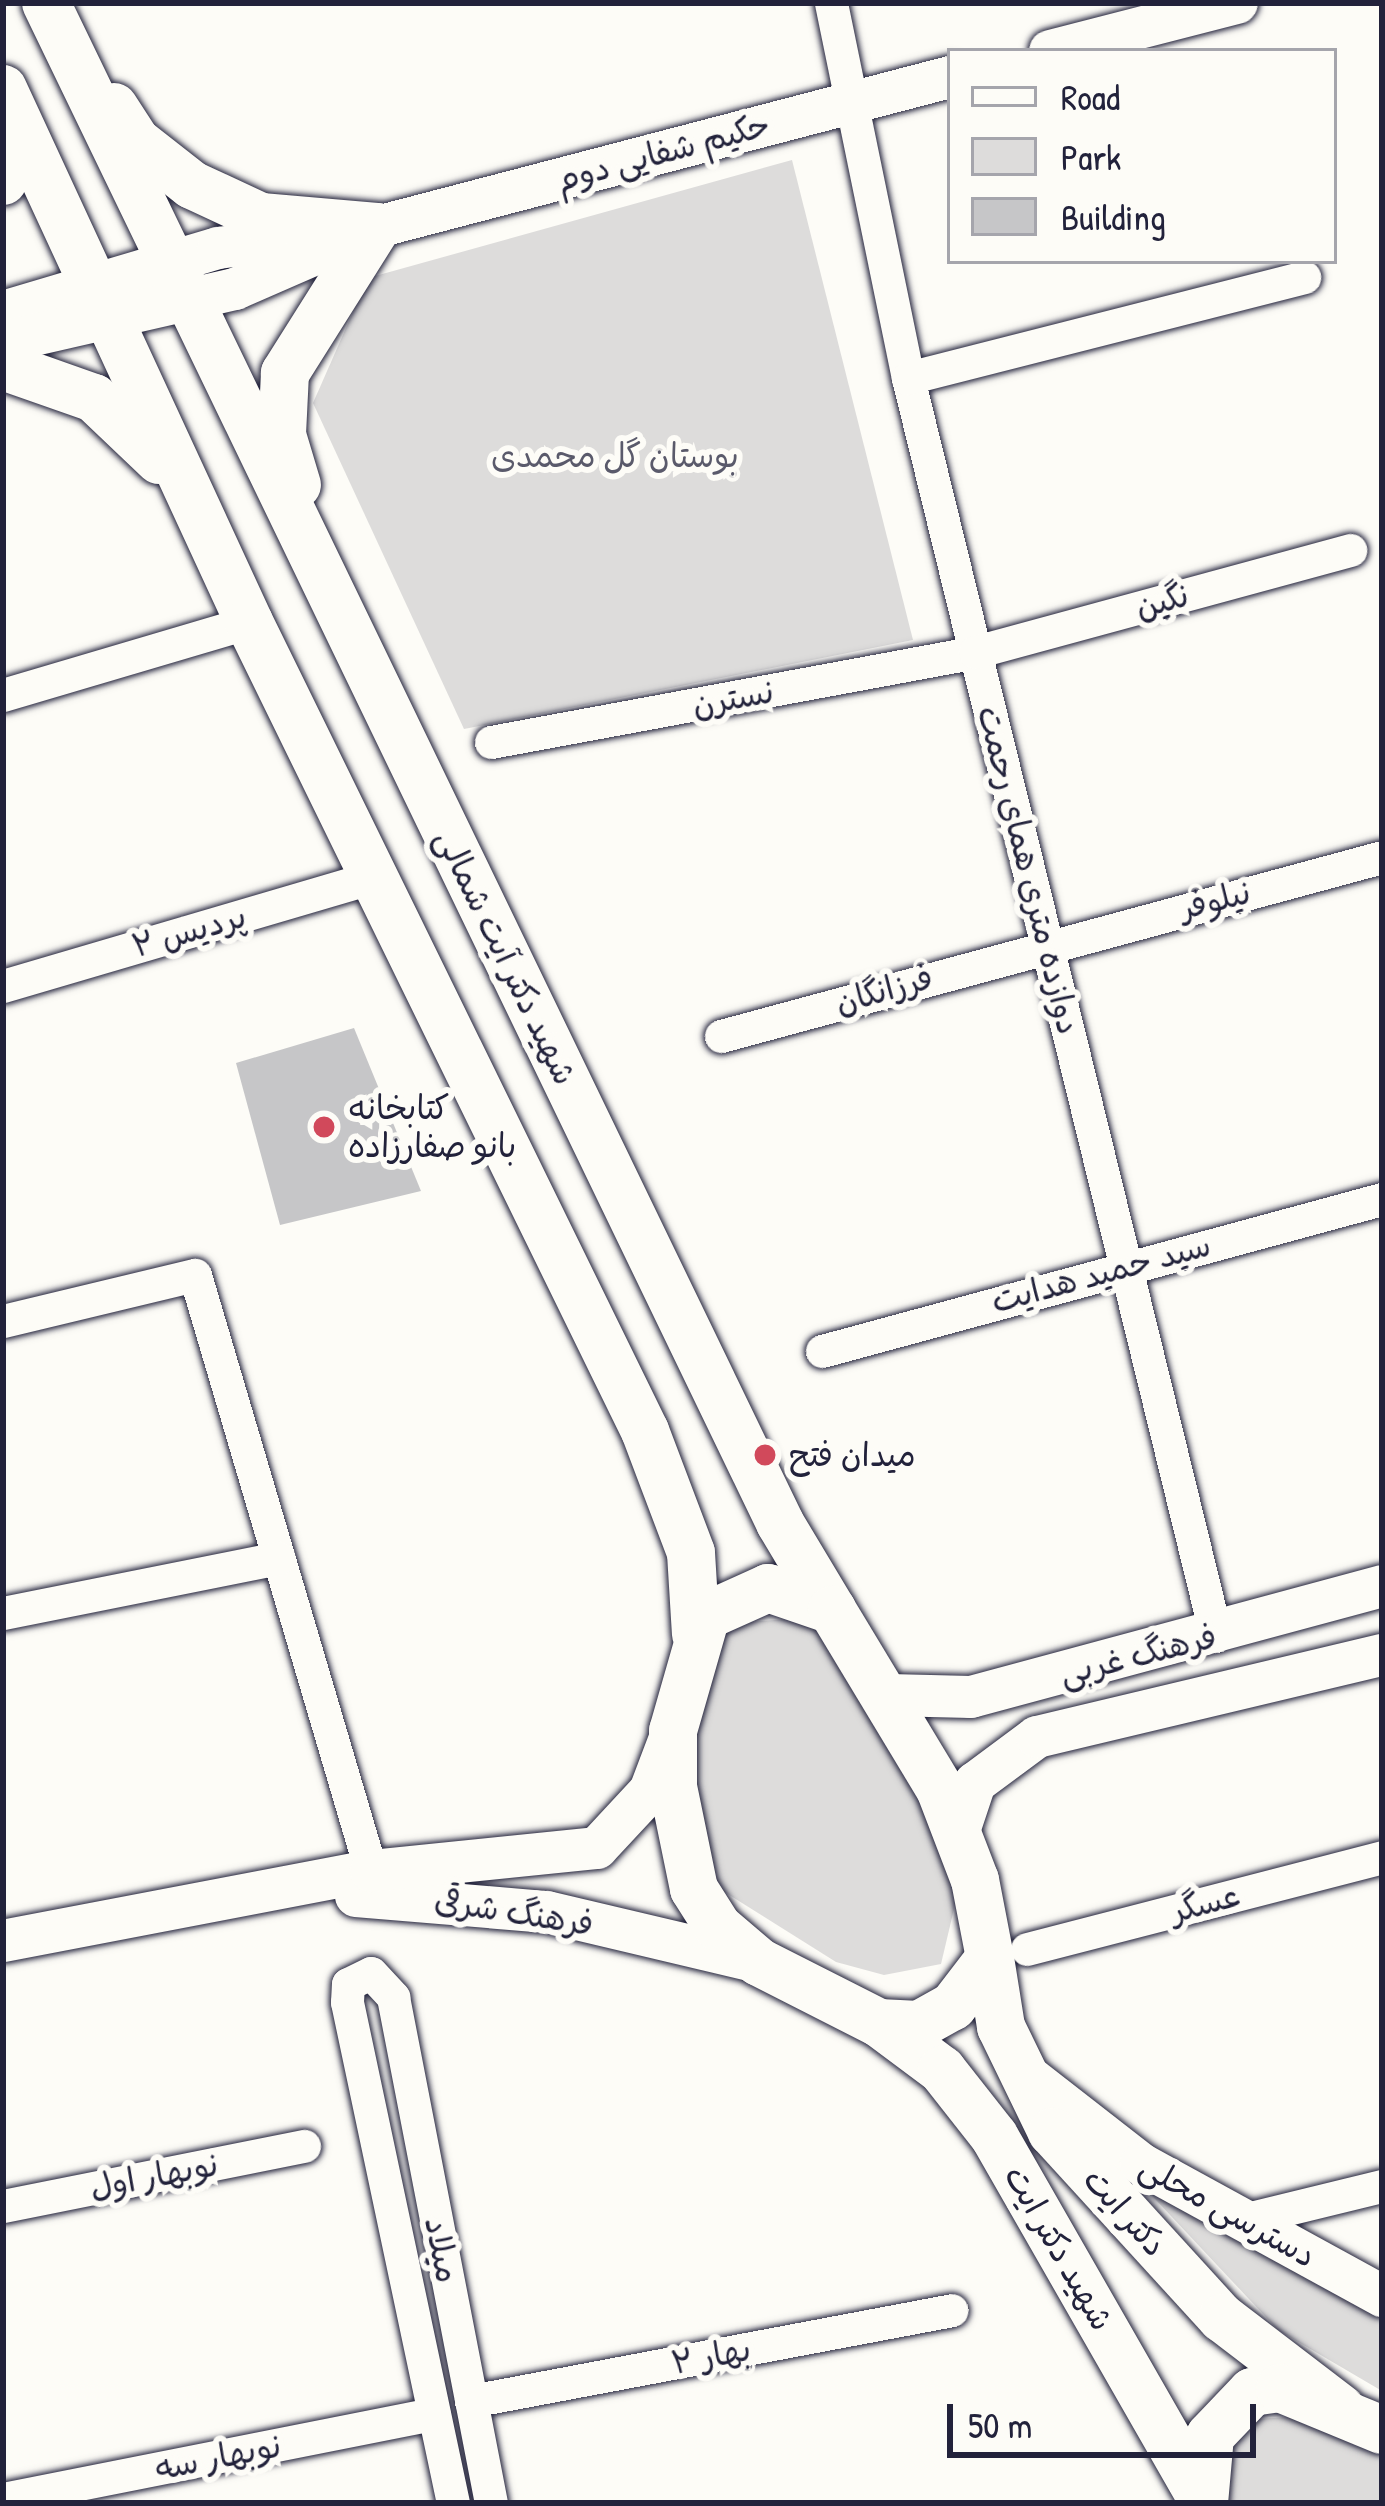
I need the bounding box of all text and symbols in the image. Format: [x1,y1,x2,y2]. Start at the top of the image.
legend [947,48,1337,264]
text: Road [1061,72,1120,121]
street label: حکیم شفایی دوم [552,104,774,200]
text: Park [1061,132,1121,181]
text: Building [1061,192,1166,241]
park label: بوستان گل محمدی [491,436,739,476]
street label: نگین [1131,575,1193,627]
street label: نسترن [689,671,777,725]
street label: دوازده متری همای رحمت [969,702,1089,1038]
street label: شهید دکتر آیت شمالی [427,823,585,1091]
street label: نیلوفر [1175,872,1255,928]
street label: پردیس ۲ [127,896,251,966]
street label: فرزانگان [831,957,937,1023]
place label: کتابخانه بانو صفارزاده [348,1088,516,1166]
marker: کتابخانه بانو صفارزاده [311,1114,337,1140]
street label: سید حمید هدایت [987,1225,1215,1321]
place label: میدان فتح [789,1435,916,1475]
marker: میدان فتح [752,1442,778,1468]
street label: فرهنگ غربی [1056,1616,1220,1694]
street label: عسگر [1166,1875,1244,1931]
street label: فرهنگ شرقی [432,1880,596,1944]
street label: نوبهار اول [87,2144,221,2208]
street label: دسترسی محلی [1133,2146,1323,2276]
street label: شهید دکتر ایت [996,2159,1122,2337]
street label: دکتر ایت [1075,2160,1175,2264]
street label: میلاد [416,2214,468,2286]
street label: بهار ۲ [668,2329,754,2383]
scale bar [953,2380,1262,2454]
text: 50 m [968,2400,1032,2449]
street label: نوبهار سه [152,2425,284,2489]

